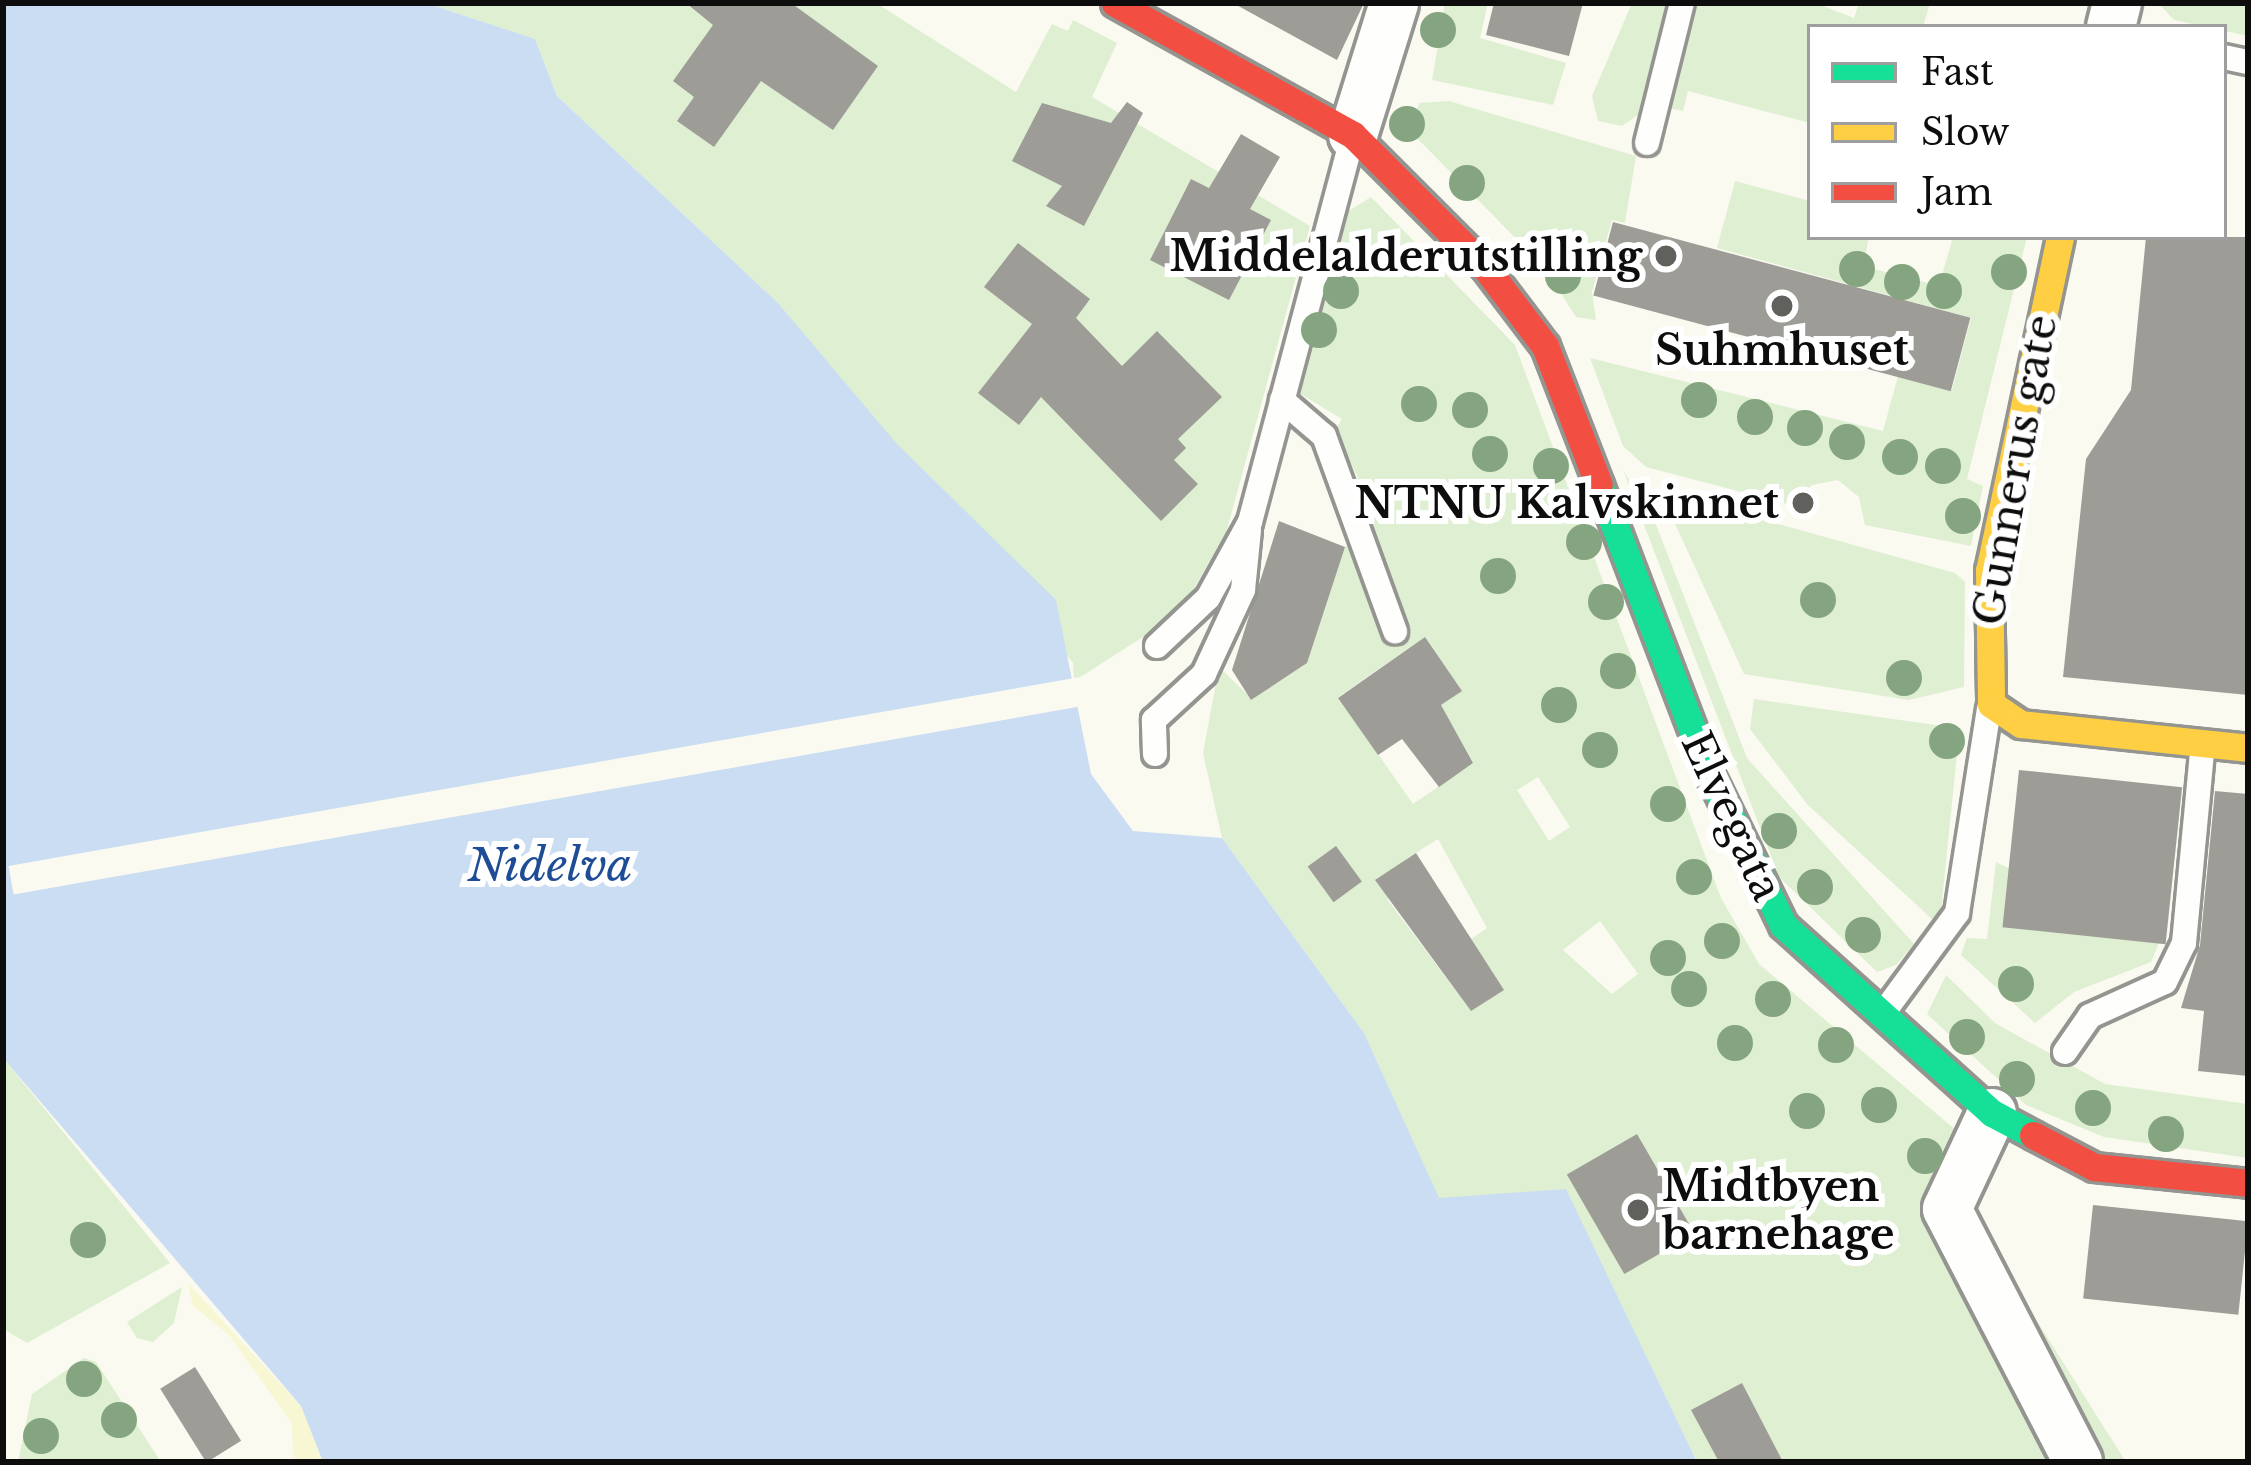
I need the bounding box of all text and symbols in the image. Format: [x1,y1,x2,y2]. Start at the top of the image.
legend [1807,24,2227,240]
text: Fast [1921,50,1994,95]
text: Slow [1921,110,2009,155]
text: Jam [1921,170,1993,215]
place label: Middelalderutstilling [1170,231,1642,281]
marker: Middelalderutstilling [1653,243,1679,269]
marker: Suhmhuset [1769,293,1795,319]
street label: Gunnerus gate [1963,311,2067,629]
place label: Suhmhuset [1655,325,1909,375]
place label: NTNU Kalvskinnet [1354,478,1779,528]
marker: NTNU Kalvskinnet [1790,490,1816,516]
street label: Elvegata [1671,724,1793,908]
water label: Nidelva [468,839,632,893]
place label: Midtbyen barnehage [1662,1161,1894,1260]
marker: Midtbyen barnehage [1625,1197,1651,1223]

